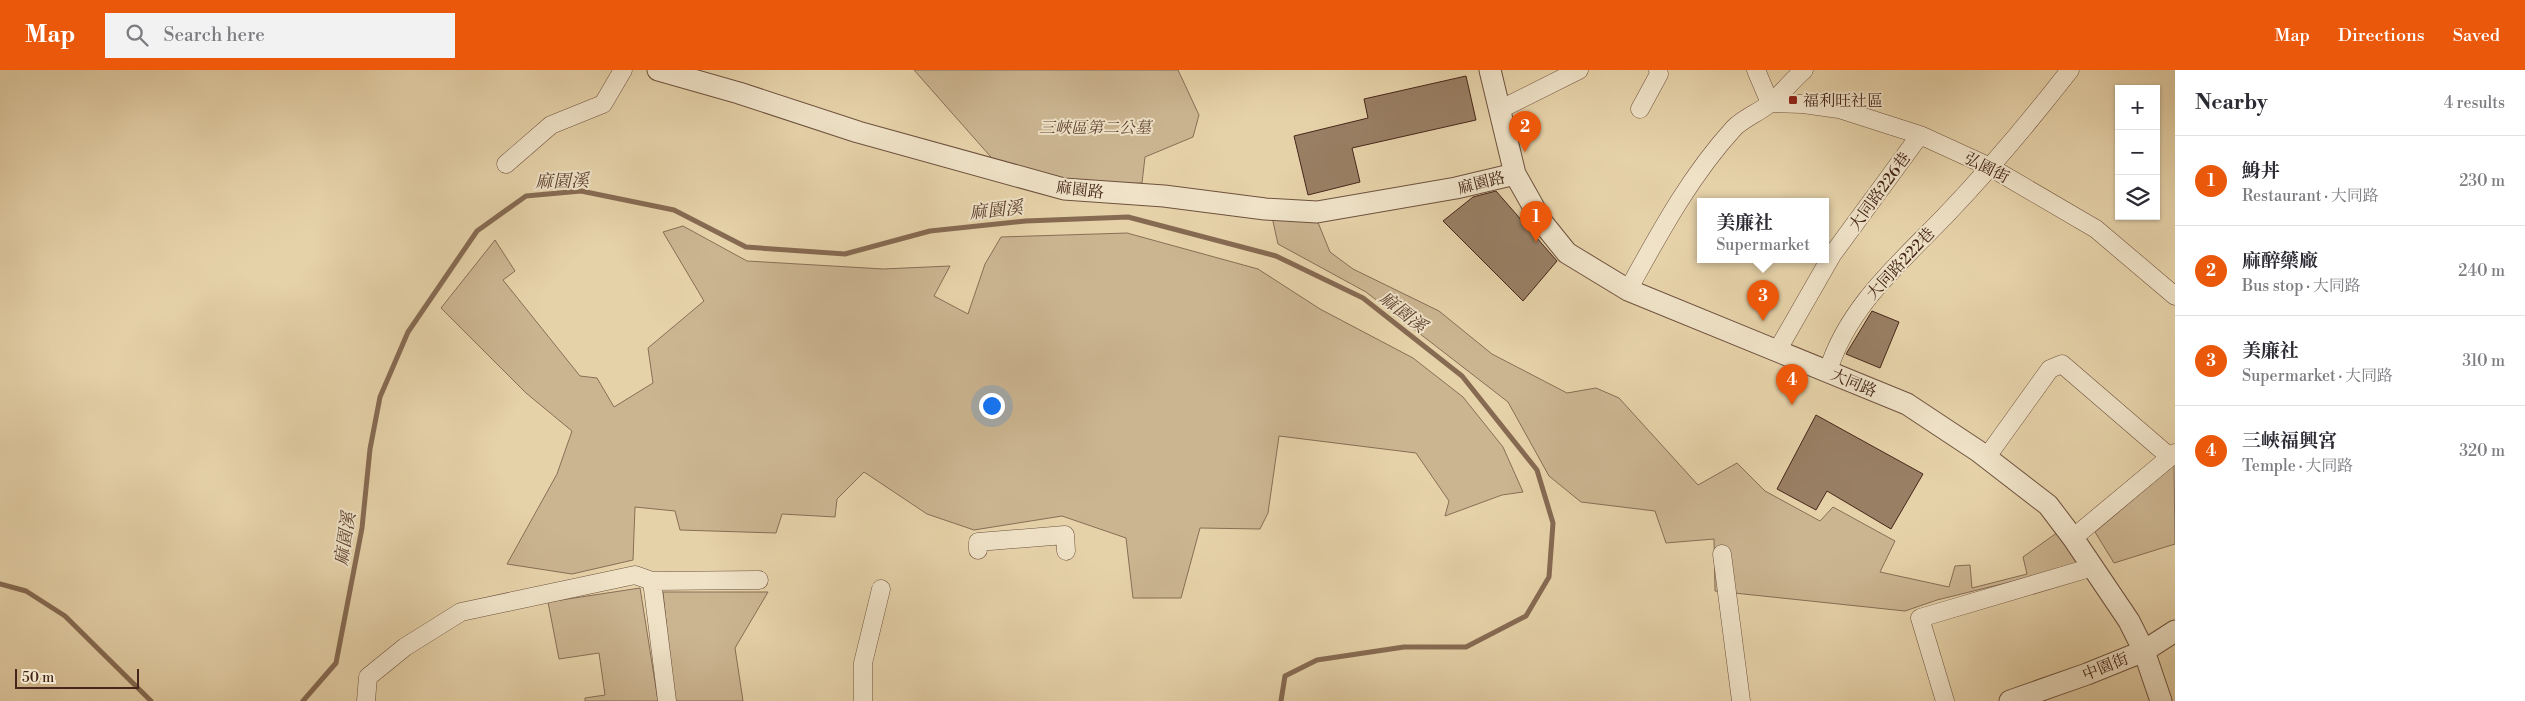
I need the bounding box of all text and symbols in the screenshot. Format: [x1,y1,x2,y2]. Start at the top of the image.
search box [105,13,455,58]
text: Map [25,20,75,50]
icon: search [123,21,151,49]
text: Search here [163,23,265,47]
text: Map [2274,24,2310,47]
text: Directions [2338,24,2425,47]
text: Saved [2453,24,2500,47]
map controls [2115,85,2160,220]
button: + [2115,85,2160,130]
text: Nearby [2195,90,2268,116]
place label: 福利旺社區 [1803,91,1883,111]
text: 4 results [2444,93,2505,113]
marker: 福利旺社區 [1787,94,1799,106]
pin: 2 [1509,111,1541,152]
park label: 三峽區第二公墓 [1039,118,1154,138]
button: − [2115,130,2160,175]
street label: 弘園街 [1961,148,2012,188]
street label: 大同路226巷 [1845,149,1915,235]
text: 鯓丼 [2242,159,2280,183]
street label: 麻園路 [1456,167,1507,198]
water label: 麻園溪 [535,169,591,193]
text: 1 [2207,171,2215,191]
text: 230 m [2459,171,2505,191]
button: layers [2115,175,2160,220]
street label: 麻園路 [1055,177,1105,203]
text: Restaurant · 大同路 [2242,186,2379,206]
water label: 麻園溪 [968,196,1026,225]
popup [1697,198,1829,263]
pin: 1 [1520,201,1552,242]
text: 美廉社 [1716,211,1773,235]
street label: 大同路222巷 [1862,223,1939,304]
text: Supermarket [1716,235,1810,255]
text: 麻醉藥廠 [2242,249,2318,273]
text: 2 [2206,261,2216,281]
text: 240 m [2458,261,2505,281]
text: Bus stop · 大同路 [2242,276,2361,296]
pin: 3 [1747,280,1779,321]
water label: 麻園溪 [1374,287,1433,339]
text: 美廉社 [2242,339,2299,363]
text: 3 [2206,351,2216,371]
text: 310 m [2462,351,2505,371]
pin: 4 [1776,364,1808,405]
street label: 大同路 [1828,364,1880,402]
text: Supermarket · 大同路 [2242,366,2393,386]
your location [979,393,1005,419]
text: 三峽福興宮 [2242,429,2337,453]
text: 4 [2206,441,2216,461]
text: 320 m [2459,441,2505,461]
text: Temple · 大同路 [2242,456,2353,476]
water label: 麻園溪 [330,509,361,568]
street label: 中園街 [2079,649,2131,685]
scale bar [15,666,139,689]
text: 50 m [22,669,54,687]

